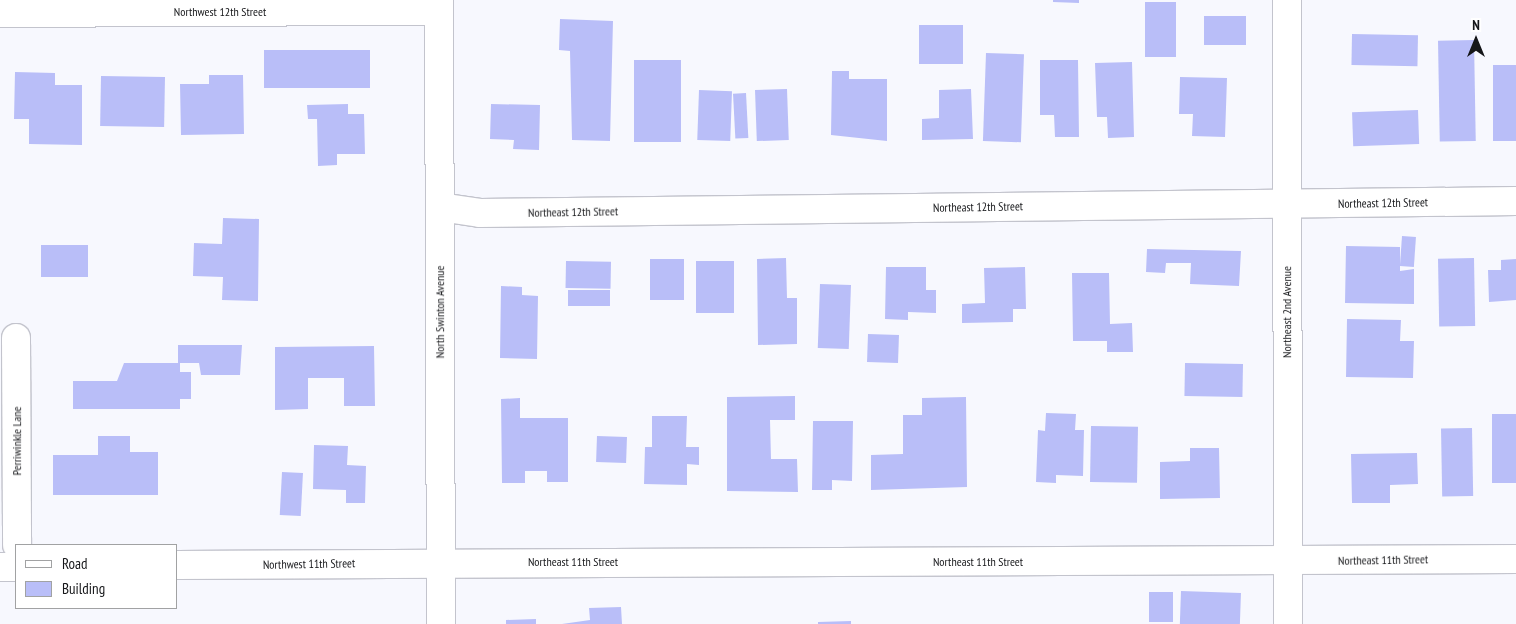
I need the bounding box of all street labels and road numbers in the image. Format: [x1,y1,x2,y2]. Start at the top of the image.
street label: Northwest 12th Street [174,5,266,19]
street label: Northeast 12th Street [1338,195,1428,211]
street label: Northeast 12th Street [933,199,1023,215]
street label: Northeast 12th Street [528,204,618,220]
street label: North Swinton Avenue [433,266,447,358]
street label: Northeast 2nd Avenue [1280,266,1294,358]
street label: Perriwinkle Lane [10,407,24,475]
street label: Northeast 11th Street [1338,552,1428,568]
street label: Northeast 11th Street [528,555,618,569]
street label: Northeast 11th Street [933,555,1023,569]
street label: Northwest 11th Street [263,556,355,572]

